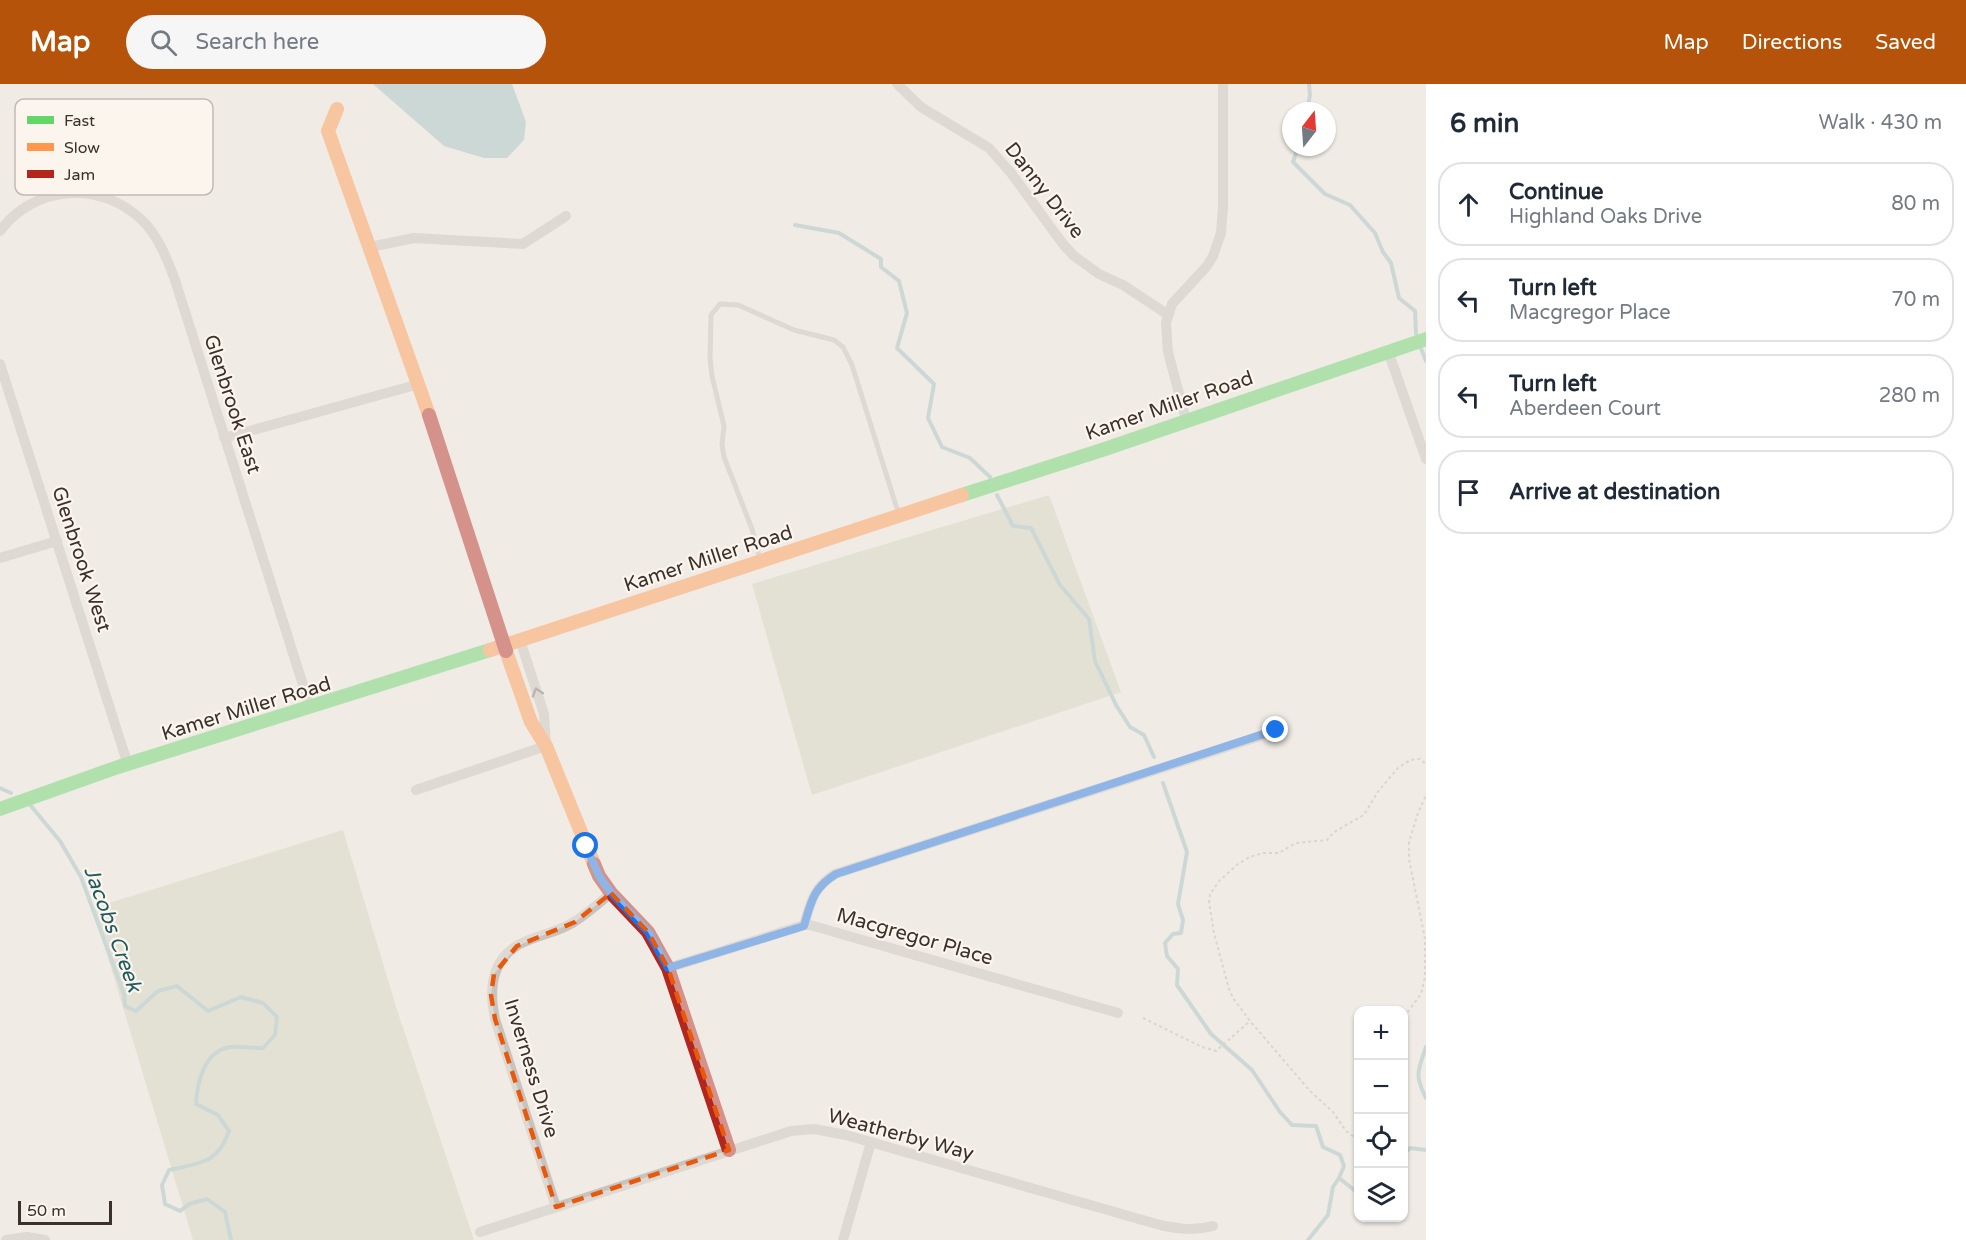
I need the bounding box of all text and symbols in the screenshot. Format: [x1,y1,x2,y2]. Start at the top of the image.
search box [126,15,546,69]
text: Map [30,25,90,59]
icon: search [147,26,180,59]
text: Search here [195,29,319,55]
text: Map [1663,30,1709,55]
text: Directions [1742,30,1842,55]
text: Saved [1875,30,1936,55]
legend [15,99,213,195]
north arrow [1282,102,1336,156]
text: 6 min [1450,108,1519,139]
text: Fast [64,111,95,131]
text: Walk · 430 m [1819,111,1942,135]
text: Slow [64,138,100,158]
street label: Danny Drive [999,138,1089,243]
text: Jam [64,165,95,185]
text: Continue [1509,179,1604,205]
icon: ahead [1452,188,1485,221]
text: 80 m [1891,192,1940,216]
text: Highland Oaks Drive [1509,205,1702,229]
text: Turn left [1509,275,1597,301]
icon: left [1452,284,1485,317]
text: 70 m [1891,288,1940,312]
text: Macgregor Place [1509,301,1671,325]
street label: Glenbrook East [198,332,266,477]
street label: Kamer Miller Road [1082,366,1256,446]
text: Turn left [1509,371,1597,397]
icon: left [1452,380,1485,413]
text: 280 m [1879,384,1940,408]
text: Aberdeen Court [1509,397,1661,421]
icon: arrive [1452,476,1485,509]
text: Arrive at destination [1509,479,1720,505]
street label: Glenbrook West [46,483,116,636]
street label: Kamer Miller Road [621,520,796,598]
street label: Kamer Miller Road [159,672,334,746]
one-way arrow [532,687,545,698]
route end [1262,716,1288,742]
route start [572,832,598,858]
water label: Jacobs Creek [78,863,147,997]
street label: Macgregor Place [834,903,996,971]
street label: Inverness Drive [499,996,564,1141]
map controls [1354,1006,1408,1222]
button: + [1354,1006,1408,1060]
button: − [1354,1060,1408,1114]
street label: Weatherby Way [825,1104,977,1166]
button: locate [1354,1114,1408,1168]
button: layers [1354,1168,1408,1222]
scale bar [18,1198,112,1226]
text: 50 m [27,1201,66,1221]

